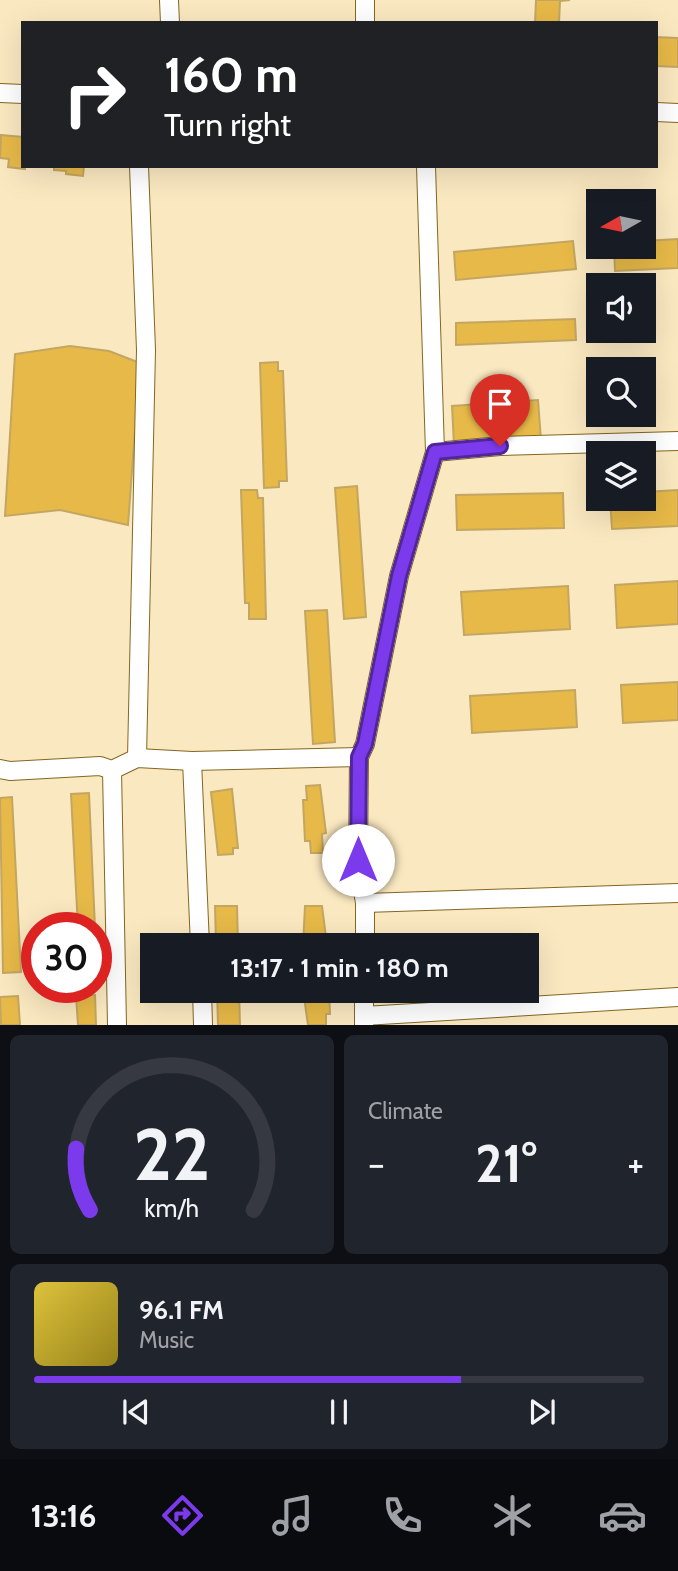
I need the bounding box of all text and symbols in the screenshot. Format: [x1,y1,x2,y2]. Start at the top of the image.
text: 160 m [164,45,298,104]
icon: right [49,49,140,140]
text: Turn right [164,105,291,144]
north arrow [586,189,656,259]
map controls [586,189,656,511]
button: sound [586,273,656,343]
button: search [586,357,656,427]
pin [470,374,530,446]
icon: arrive [481,385,519,423]
button: layers [586,441,656,511]
position arrow [321,823,395,897]
speed limit sign: 30 [21,912,112,1003]
text: 13:17 · 1 min · 180 m [230,952,449,984]
text: Climate [368,1097,443,1125]
text: 22 [133,1111,211,1199]
text: 21° [475,1132,537,1195]
text: − [368,1140,385,1187]
text: + [627,1140,644,1187]
text: km/h [145,1193,199,1223]
text: 96.1 FM [139,1294,224,1326]
text: Music [139,1326,194,1354]
icon: previous [117,1393,155,1431]
icon: pause [320,1393,358,1431]
icon: next [523,1393,561,1431]
icon: directions [158,1491,207,1540]
icon: music [268,1491,317,1540]
icon: phone [378,1491,427,1540]
icon: climate [488,1491,537,1540]
icon: car [598,1491,647,1540]
text: 13:16 [31,1496,97,1535]

